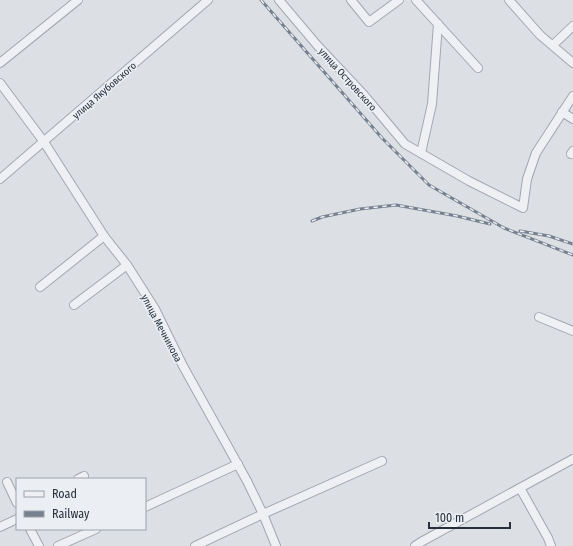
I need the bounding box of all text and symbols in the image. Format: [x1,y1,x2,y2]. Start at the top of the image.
street label: улица Островского [316,46,379,114]
street label: улица Якубовского [70,60,139,122]
street label: улица Мечникова [138,293,184,364]
legend [16,478,146,530]
text: Road [52,487,77,501]
scale bar [429,504,510,530]
text: Railway [52,507,90,521]
text: 100 m [435,511,464,525]

